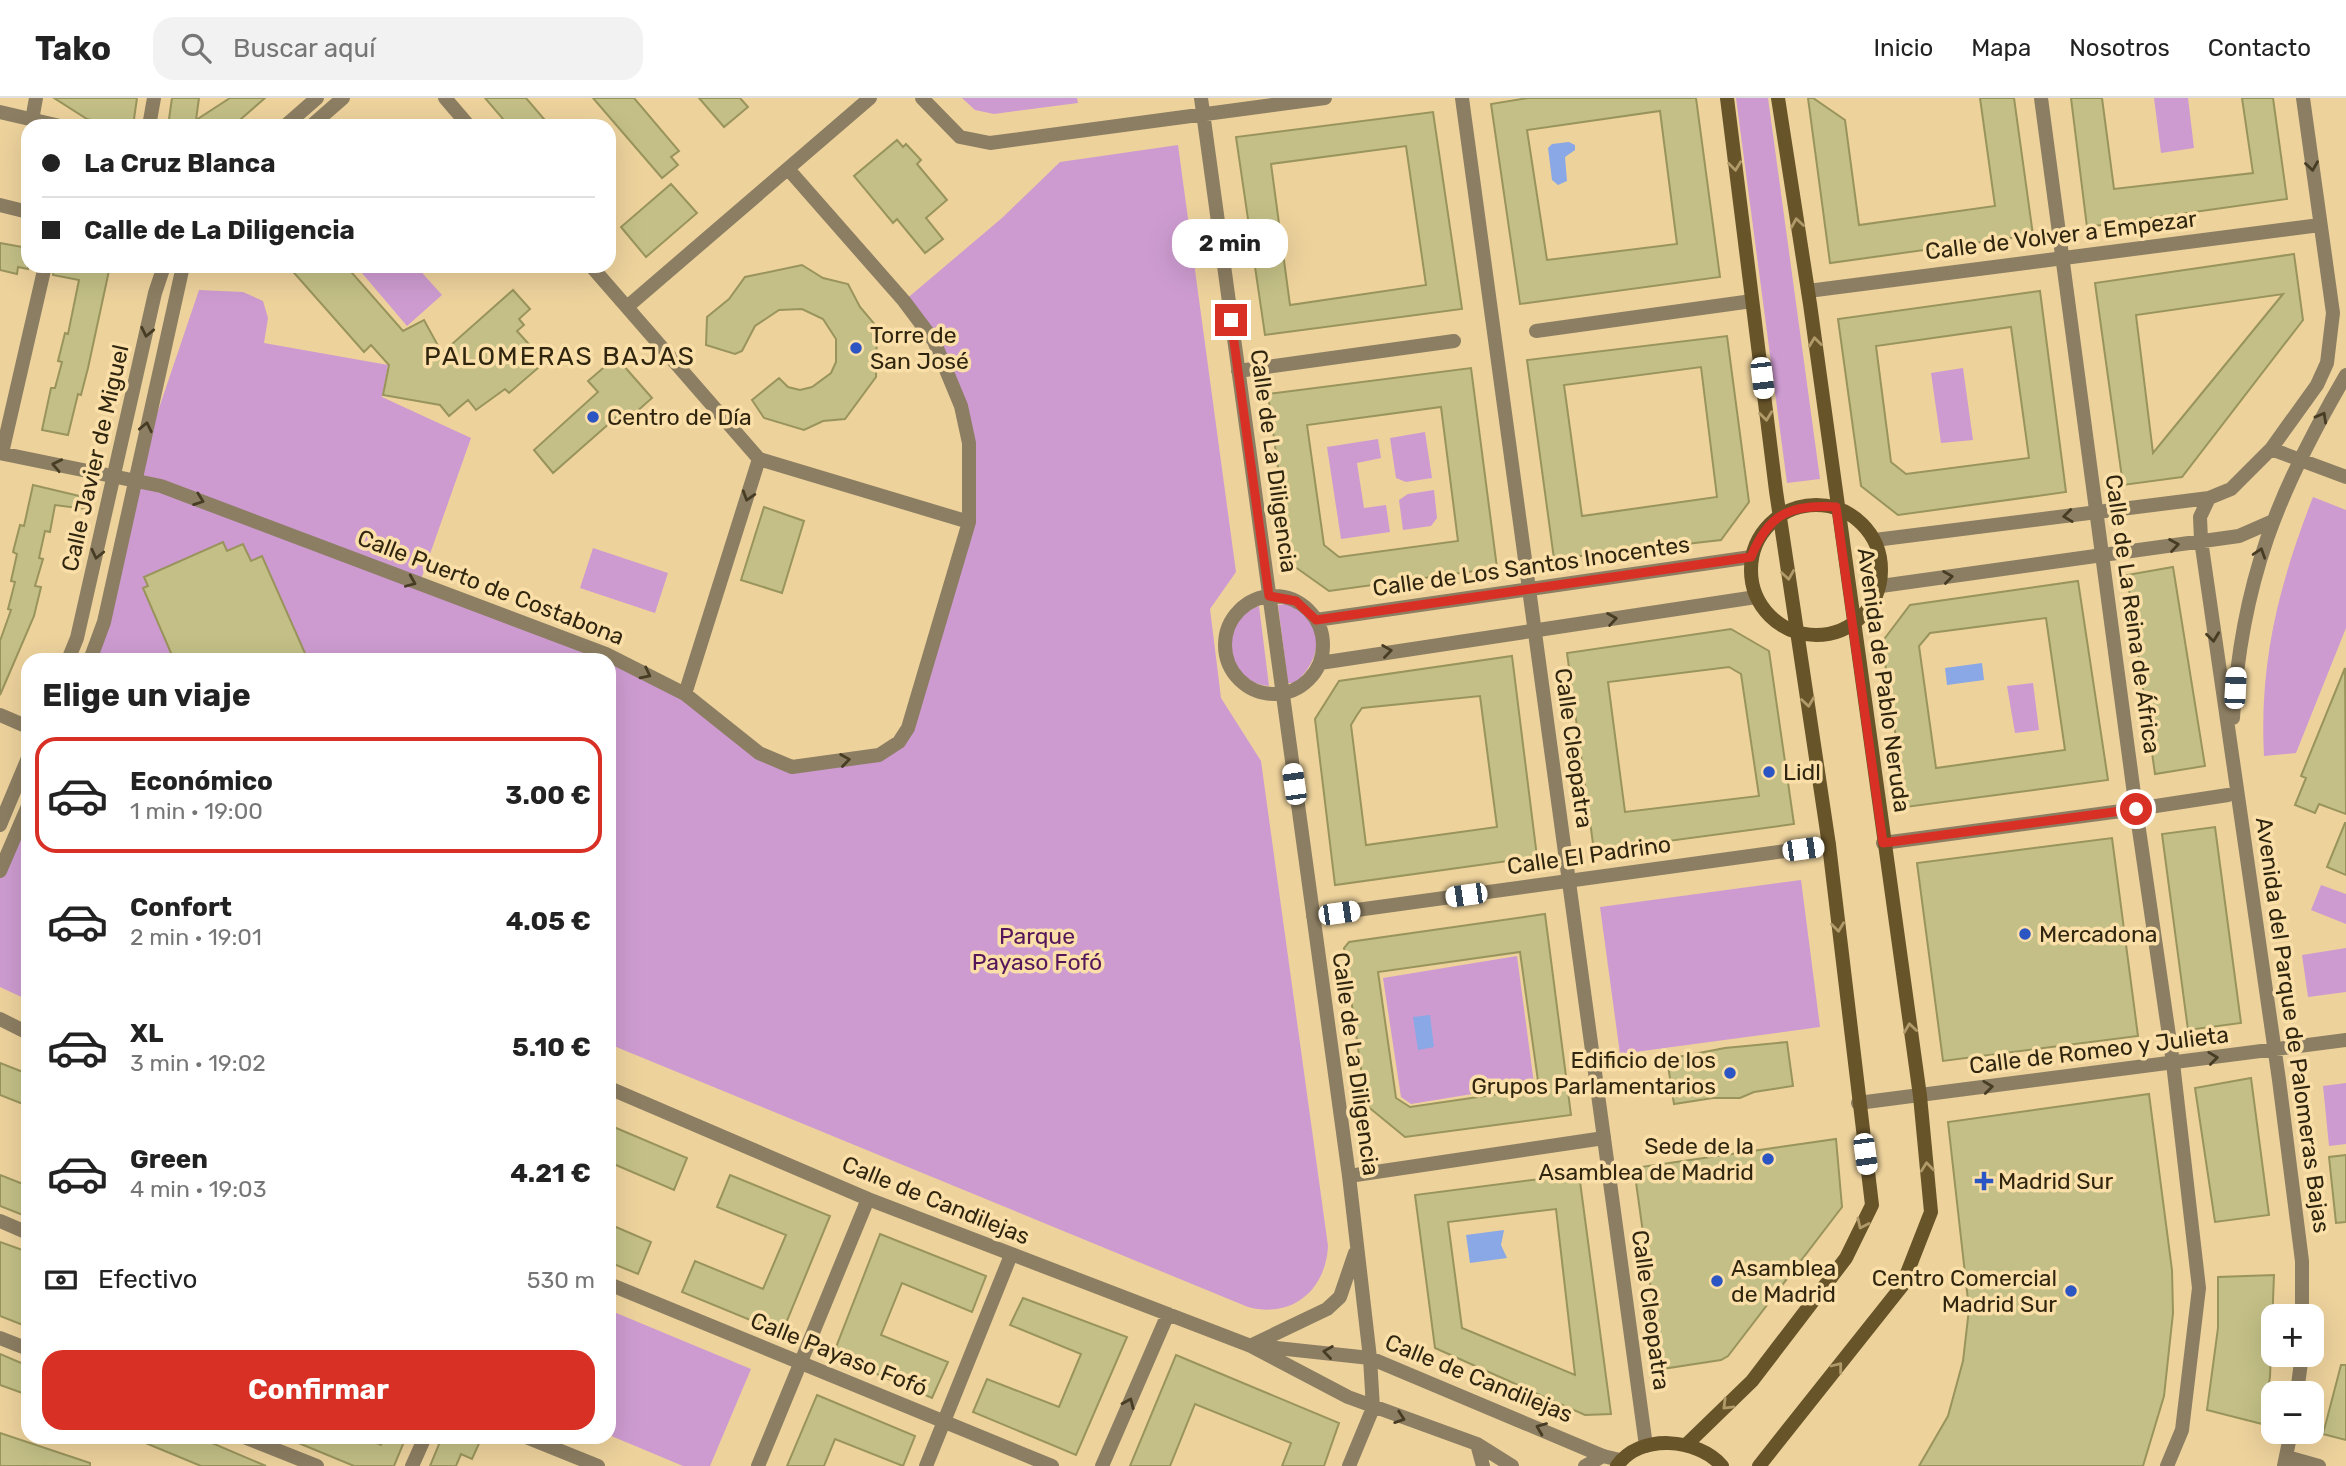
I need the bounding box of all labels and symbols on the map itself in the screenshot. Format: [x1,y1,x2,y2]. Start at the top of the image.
one-way arrow [1728,160,1743,172]
one-way arrow [2305,160,2320,171]
street label: Calle de Volver a Empezar [1924,204,2199,266]
one-way arrow [1790,217,1805,229]
callout: 2 min [1173,218,1289,268]
route end [1215,304,1247,336]
place label: Torre de San José [870,321,969,375]
one-way arrow [140,326,155,338]
one-way arrow [1807,336,1822,348]
marker: Torre de San José [848,340,864,356]
district label: PALOMERAS BAJAS [424,341,696,372]
street label: Calle Javier de Miguel [55,342,135,574]
street label: Calle de La Diligencia [1244,348,1304,574]
car [1750,356,1775,400]
place label: Centro de Día [607,403,752,431]
marker: Centro de Día [585,409,601,425]
one-way arrow [1759,410,1774,422]
one-way arrow [2314,411,2327,424]
one-way arrow [137,421,152,433]
one-way arrow [51,458,63,473]
street label: Calle de La Reina de África [2100,472,2166,756]
one-way arrow [742,489,756,501]
one-way arrow [193,492,205,506]
one-way arrow [2062,508,2074,523]
street label: Calle Puerto de Costabona [354,523,628,651]
street label: Calle de Los Santos Inocentes [1371,530,1691,602]
one-way arrow [2168,537,2180,552]
street label: Avenida de Pablo Neruda [1852,546,1916,814]
one-way arrow [90,548,105,560]
one-way arrow [2252,548,2267,560]
one-way arrow [1781,569,1796,581]
one-way arrow [1943,569,1954,584]
one-way arrow [405,574,417,588]
one-way arrow [1606,612,1618,627]
one-way arrow [2206,631,2221,643]
one-way arrow [1381,644,1393,659]
one-way arrow [639,666,651,680]
street label: Calle Cleopatra [1549,666,1599,830]
car [2224,666,2247,710]
one-way arrow [1800,696,1815,708]
one-way arrow [839,752,851,767]
place label: Lidl [1783,758,1821,786]
car [1281,762,1308,806]
marker: Lidl [1761,764,1777,780]
route start [2120,793,2152,825]
street label: Avenida del Parque de Palomeras Bajas [2250,815,2336,1235]
street label: Calle El Padrino [1505,830,1673,880]
car [1781,836,1826,862]
car [1444,882,1489,908]
car [1317,900,1362,926]
place label: Mercadona [2039,920,2158,948]
park label: Parque Payaso Fofó [972,922,1102,976]
one-way arrow [1830,922,1845,933]
marker: Mercadona [2017,926,2033,942]
street label: Calle de La Diligencia [1326,951,1386,1177]
street label: Calle de Romeo y Julieta [1968,1020,2230,1080]
one-way arrow [1903,1022,1918,1034]
place label: Edificio de los Grupos Parlamentarios [1471,1046,1716,1100]
one-way arrow [2208,1050,2219,1065]
marker: Edificio de los Grupos Parlamentarios [1722,1065,1738,1081]
one-way arrow [1982,1080,1994,1095]
place label: Sede de la Asamblea de Madrid [1538,1132,1754,1186]
car [1852,1132,1879,1176]
street label: Calle de Candilejas [838,1150,1034,1250]
marker: Sede de la Asamblea de Madrid [1760,1151,1776,1167]
one-way arrow [1920,1161,1935,1172]
place label: Madrid Sur [1998,1167,2113,1195]
marker: Madrid Sur [1976,1173,1992,1189]
one-way arrow [1857,1217,1871,1229]
street label: Calle Cleopatra [1626,1228,1676,1392]
place label: Asamblea de Madrid [1731,1254,1836,1308]
place label: Centro Comercial Madrid Sur [1872,1264,2057,1318]
marker: Asamblea de Madrid [1709,1273,1725,1289]
marker: Centro Comercial Madrid Sur [2063,1283,2079,1299]
street label: Calle Payaso Fofó [746,1306,932,1402]
street label: Calle de Candilejas [1381,1328,1577,1428]
one-way arrow [1322,1344,1334,1359]
one-way arrow [1830,1362,1843,1374]
one-way arrow [1722,1397,1735,1410]
one-way arrow [1121,1398,1135,1411]
one-way arrow [1394,1410,1406,1424]
one-way arrow [1536,1422,1548,1436]

